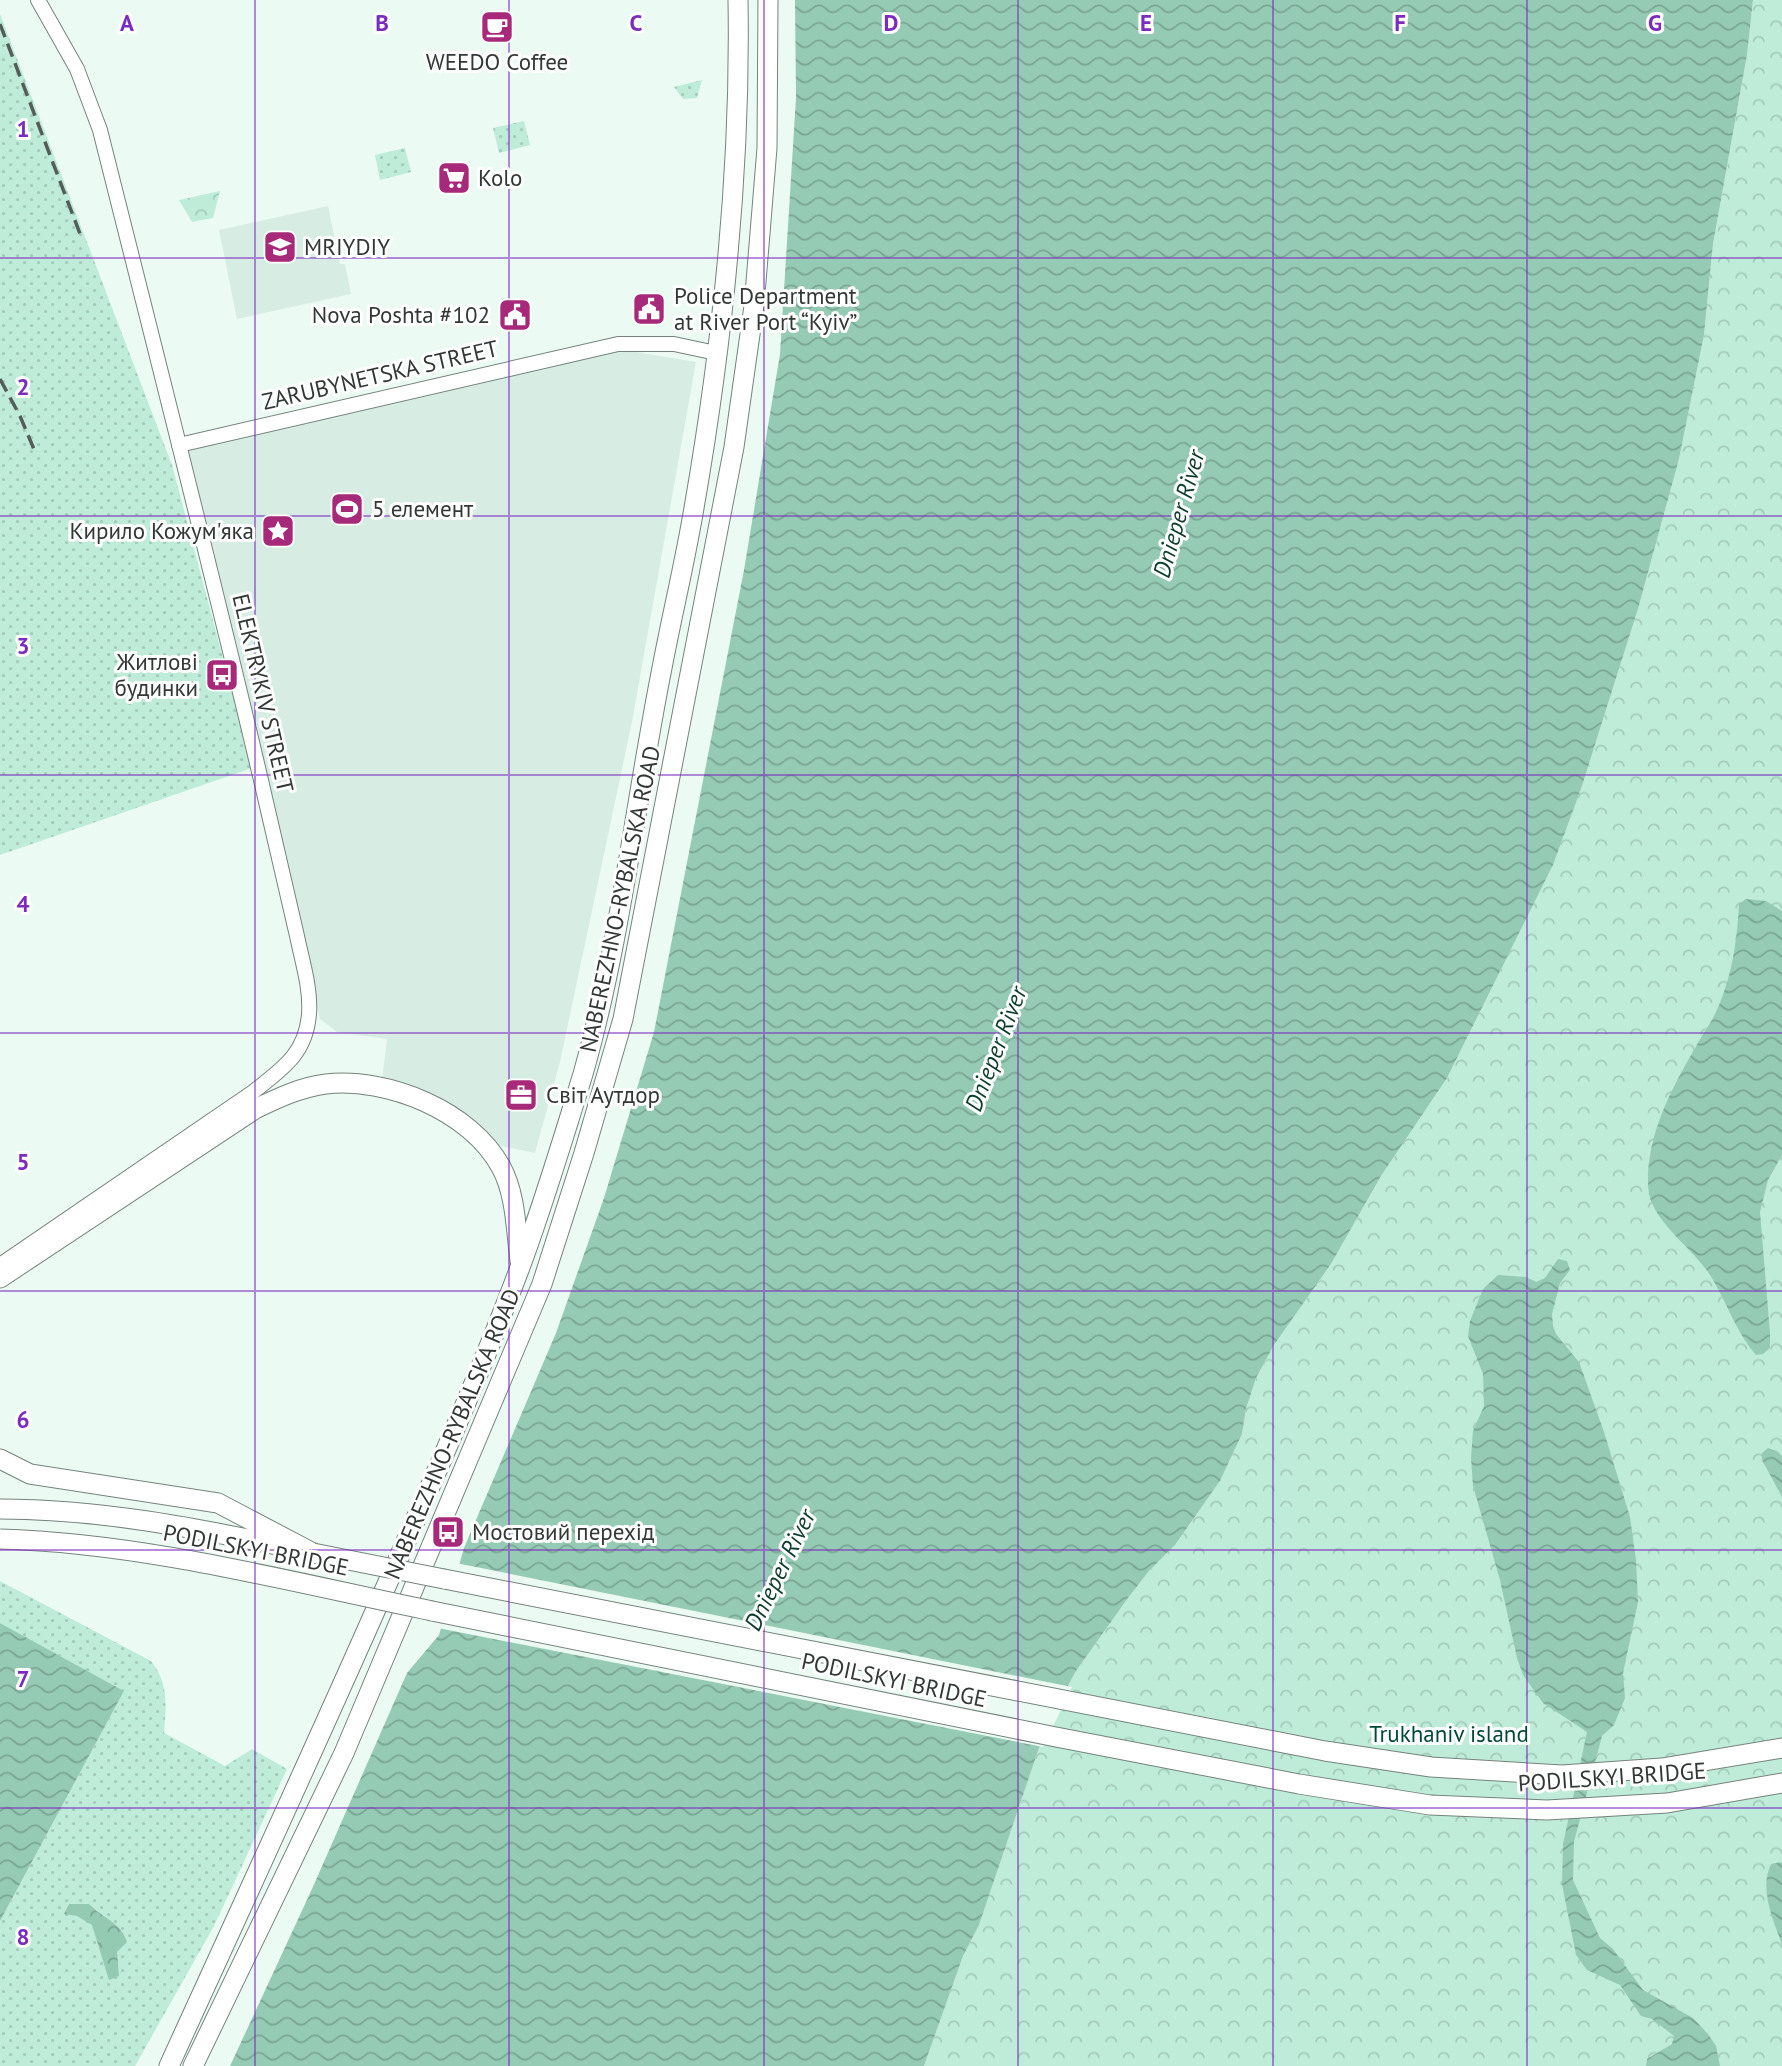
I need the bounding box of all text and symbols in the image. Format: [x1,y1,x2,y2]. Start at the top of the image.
text: A [120,8,134,37]
text: B [375,8,389,37]
cafe icon: WEEDO Coffee [478,8,516,46]
text: C [630,8,643,37]
text: D [884,8,898,37]
text: E [1140,8,1152,37]
text: F [1394,8,1406,37]
text: G [1648,8,1662,37]
place label: WEEDO Coffee [426,47,568,76]
text: 1 [16,114,30,143]
supermarket icon: Kolo [435,159,473,197]
place label: Kolo [478,163,522,192]
school or university icon: MRIYDIY [261,228,299,266]
place label: MRIYDIY [304,232,390,261]
place label: Police Department at River Port “Kyiv” [674,281,857,336]
public building icon: Police Department at River Port “Kyiv” [630,290,668,328]
public building icon: Nova Poshta #102 [496,296,534,334]
place label: Nova Poshta #102 [312,300,490,329]
street label: ZARUBYNETSKA STREET [259,333,501,416]
text: 2 [16,372,30,401]
water label: Dnieper River [1146,445,1212,581]
sports icon: 5 елемент [328,490,366,528]
place label: 5 елемент [372,494,474,523]
place icon: Кирило Кожум'яка [259,512,297,550]
place label: Кирило Кожум'яка [69,516,254,545]
street label: ELEKTRYKIV STREET [227,591,301,795]
text: 3 [16,631,30,660]
place label: Житлові будинки [115,647,198,702]
bus stop icon: Житлові будинки [203,656,241,694]
street label: NABEREZHNO-RYBALSKA ROAD [573,743,666,1055]
text: 4 [16,889,30,918]
water label: Dnieper River [958,980,1034,1116]
office icon: Світ Аутдор [502,1076,540,1114]
place label: Світ Аутдор [546,1080,660,1109]
text: 5 [16,1147,30,1176]
street label: NABEREZHNO-RYBALSKA ROAD [377,1284,526,1583]
text: 6 [16,1405,30,1434]
water label: Dnieper River [737,1502,823,1635]
bus stop icon: Мостовий перехід [429,1513,467,1551]
street label: PODILSKYI BRIDGE [161,1517,351,1582]
place label: Мостовий перехід [472,1517,654,1546]
street label: PODILSKYI BRIDGE [799,1646,989,1713]
text: 7 [16,1664,30,1693]
park label: Trukhaniv island [1369,1719,1529,1748]
street label: PODILSKYI BRIDGE [1517,1755,1707,1798]
text: 8 [16,1922,30,1951]

